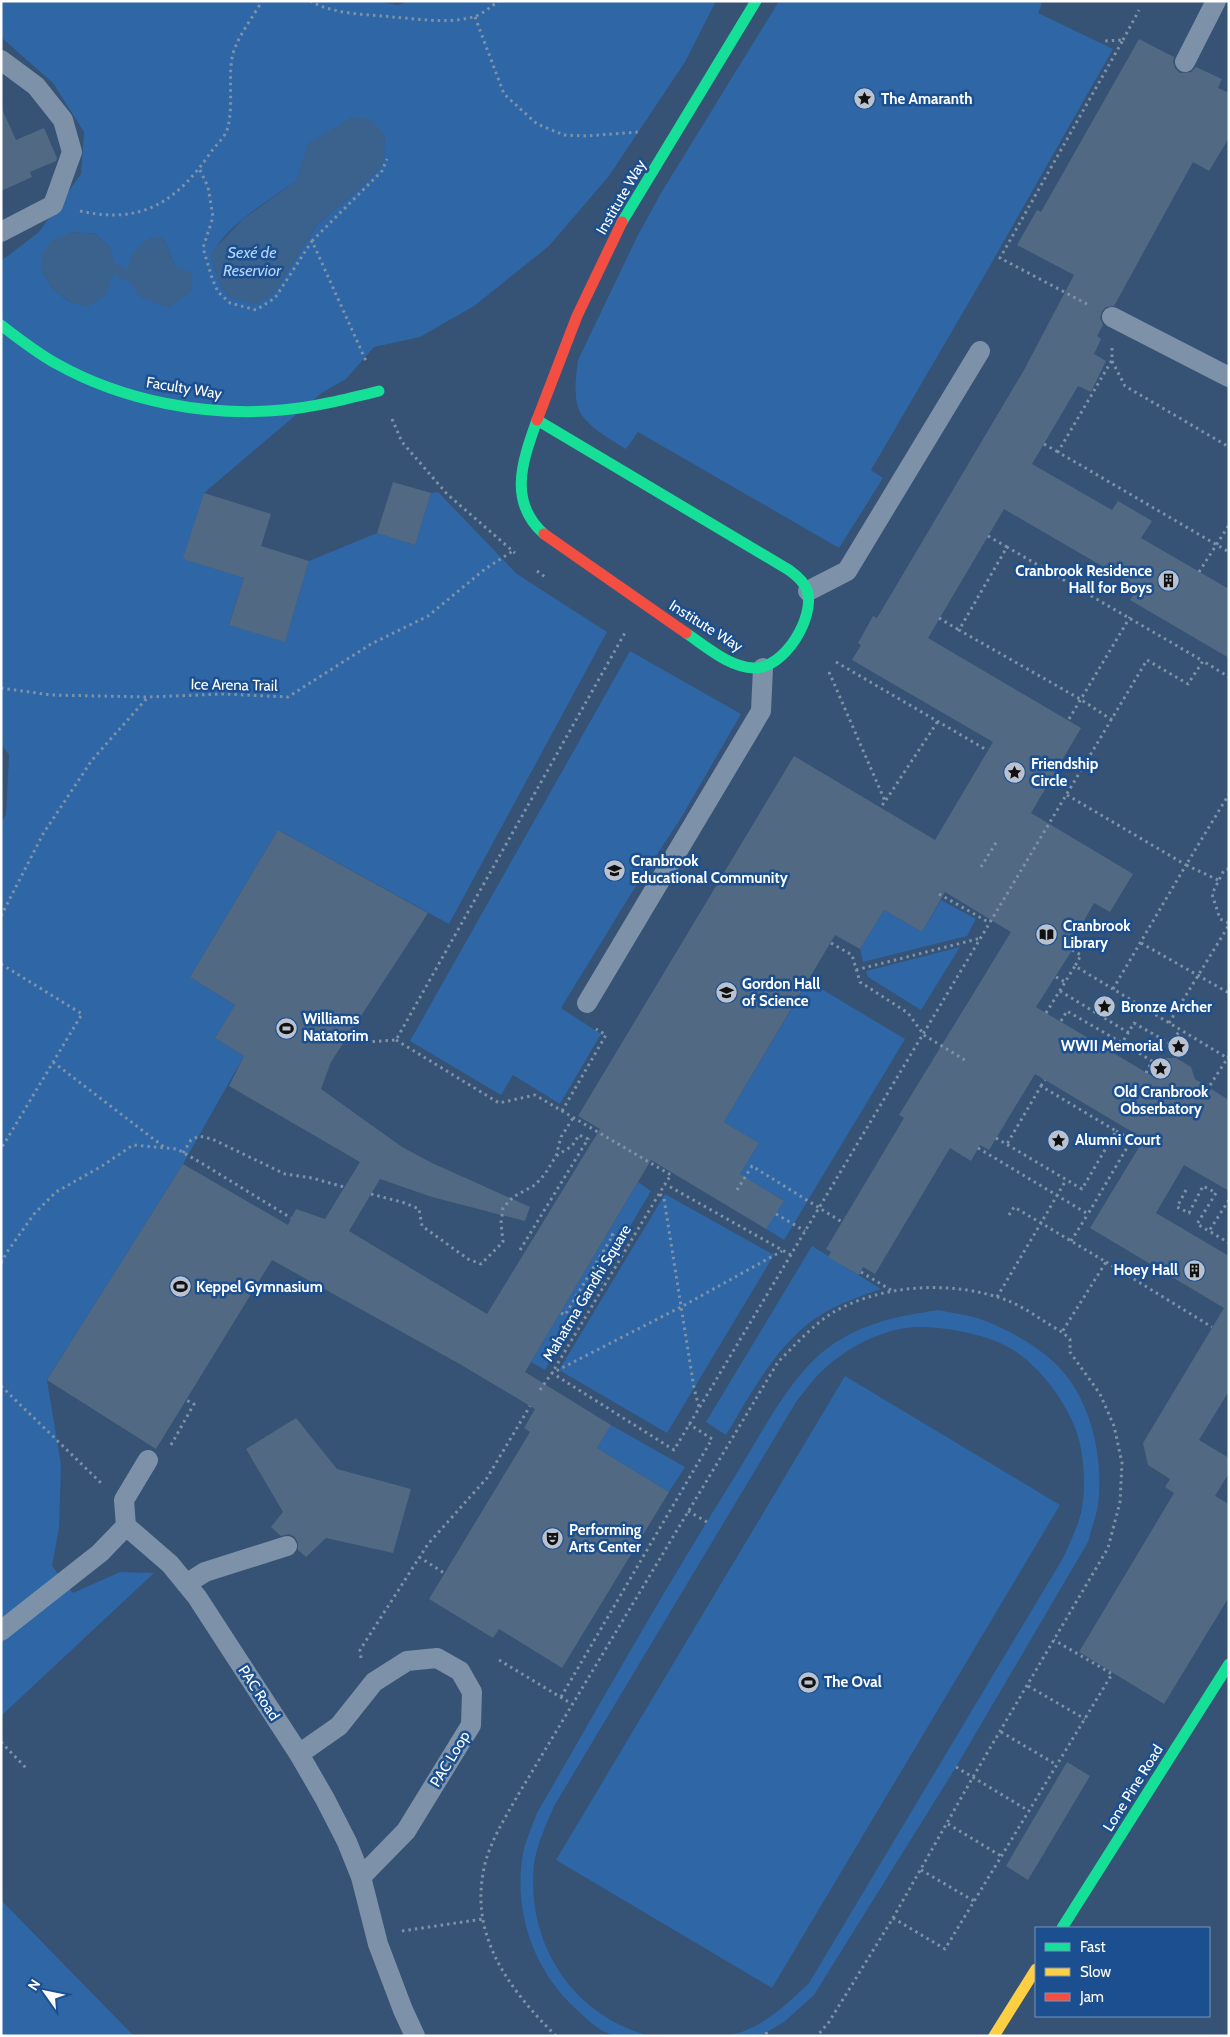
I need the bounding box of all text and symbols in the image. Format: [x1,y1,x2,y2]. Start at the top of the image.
place icon: The Amaranth [853,87,877,111]
place label: The Amaranth [881,90,972,108]
street label: Institute Way [592,156,650,238]
water label: Sexé de Reservior [223,243,282,280]
street label: Faculty Way [145,373,224,403]
place label: Cranbrook Residence Hall for Boys [1015,562,1152,597]
building icon: Cranbrook Residence Hall for Boys [1156,568,1180,592]
street label: Institute Way [666,596,747,656]
street label: Ice Arena Trail [190,675,278,695]
place label: Friendship Circle [1031,755,1099,790]
place icon: Friendship Circle [1003,761,1027,785]
place label: Cranbrook Educational Community [631,852,789,887]
school or university icon: Cranbrook Educational Community [603,858,627,882]
place label: Cranbrook Library [1063,917,1131,952]
library icon: Cranbrook Library [1035,923,1059,947]
place label: Gordon Hall of Science [742,975,820,1010]
school or university icon: Gordon Hall of Science [714,981,738,1005]
place icon: Bronze Archer [1093,995,1117,1019]
place label: Bronze Archer [1121,998,1212,1016]
place label: Williams Natatorim [303,1010,369,1045]
sports icon: Williams Natatorim [275,1016,299,1040]
place icon: WWII Memorial [1167,1034,1191,1058]
place label: WWII Memorial [1061,1037,1163,1055]
place icon: Old Cranbrook Obserbatory [1149,1057,1173,1081]
place label: Old Cranbrook Obserbatory [1114,1083,1209,1118]
place icon: Alumni Court [1047,1128,1071,1152]
place label: Alumni Court [1075,1131,1161,1149]
street label: Mahatma Gandhi Square [539,1221,635,1365]
building icon: Hoey Hall [1182,1258,1206,1282]
place label: Hoey Hall [1114,1261,1178,1279]
sports icon: Keppel Gymnasium [168,1275,192,1299]
place label: Keppel Gymnasium [196,1278,323,1296]
place label: Performing Arts Center [569,1521,642,1556]
theatre icon: Performing Arts Center [541,1527,565,1551]
street label: PAC Road [235,1662,283,1724]
sports icon: The Oval [796,1670,820,1694]
place label: The Oval [824,1673,882,1691]
street label: PAC Loop [426,1728,474,1790]
street label: Lone Pine Road [1099,1741,1167,1835]
legend [1035,1927,1210,2017]
text: Fast [1080,1938,1105,1956]
text: Slow [1080,1963,1111,1981]
north arrow [20,1967,70,2017]
text: N [24,1976,44,1994]
text: Jam [1079,1988,1104,2006]

